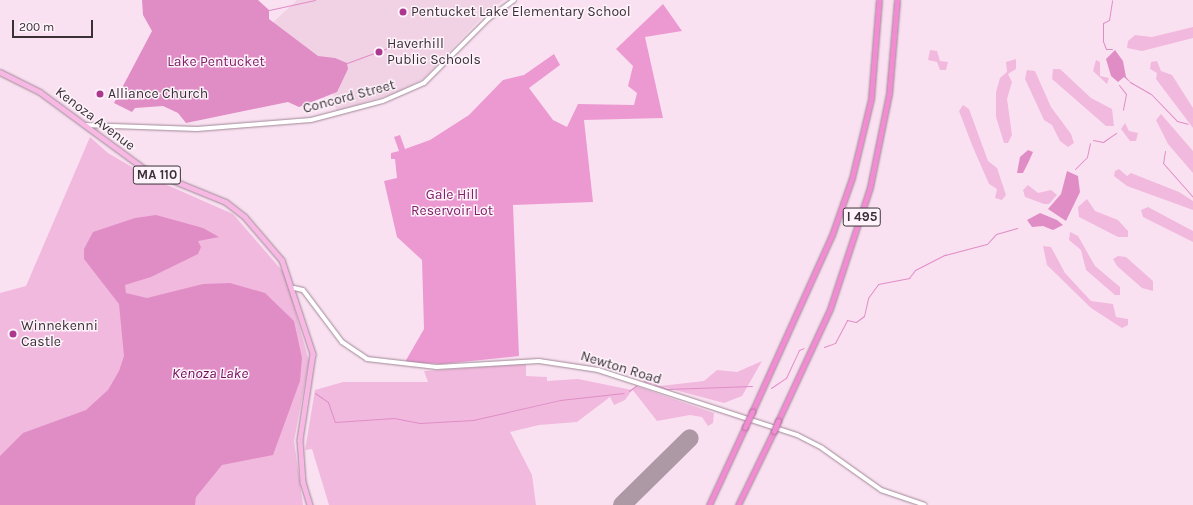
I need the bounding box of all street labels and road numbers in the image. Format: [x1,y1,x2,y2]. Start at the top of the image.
street label: Concord Street [301,77,397,117]
street label: Kenoza Avenue [52,84,138,154]
road number: MA 110 [132,164,182,186]
road number: I 495 [842,206,882,228]
street label: Newton Road [578,348,664,388]

